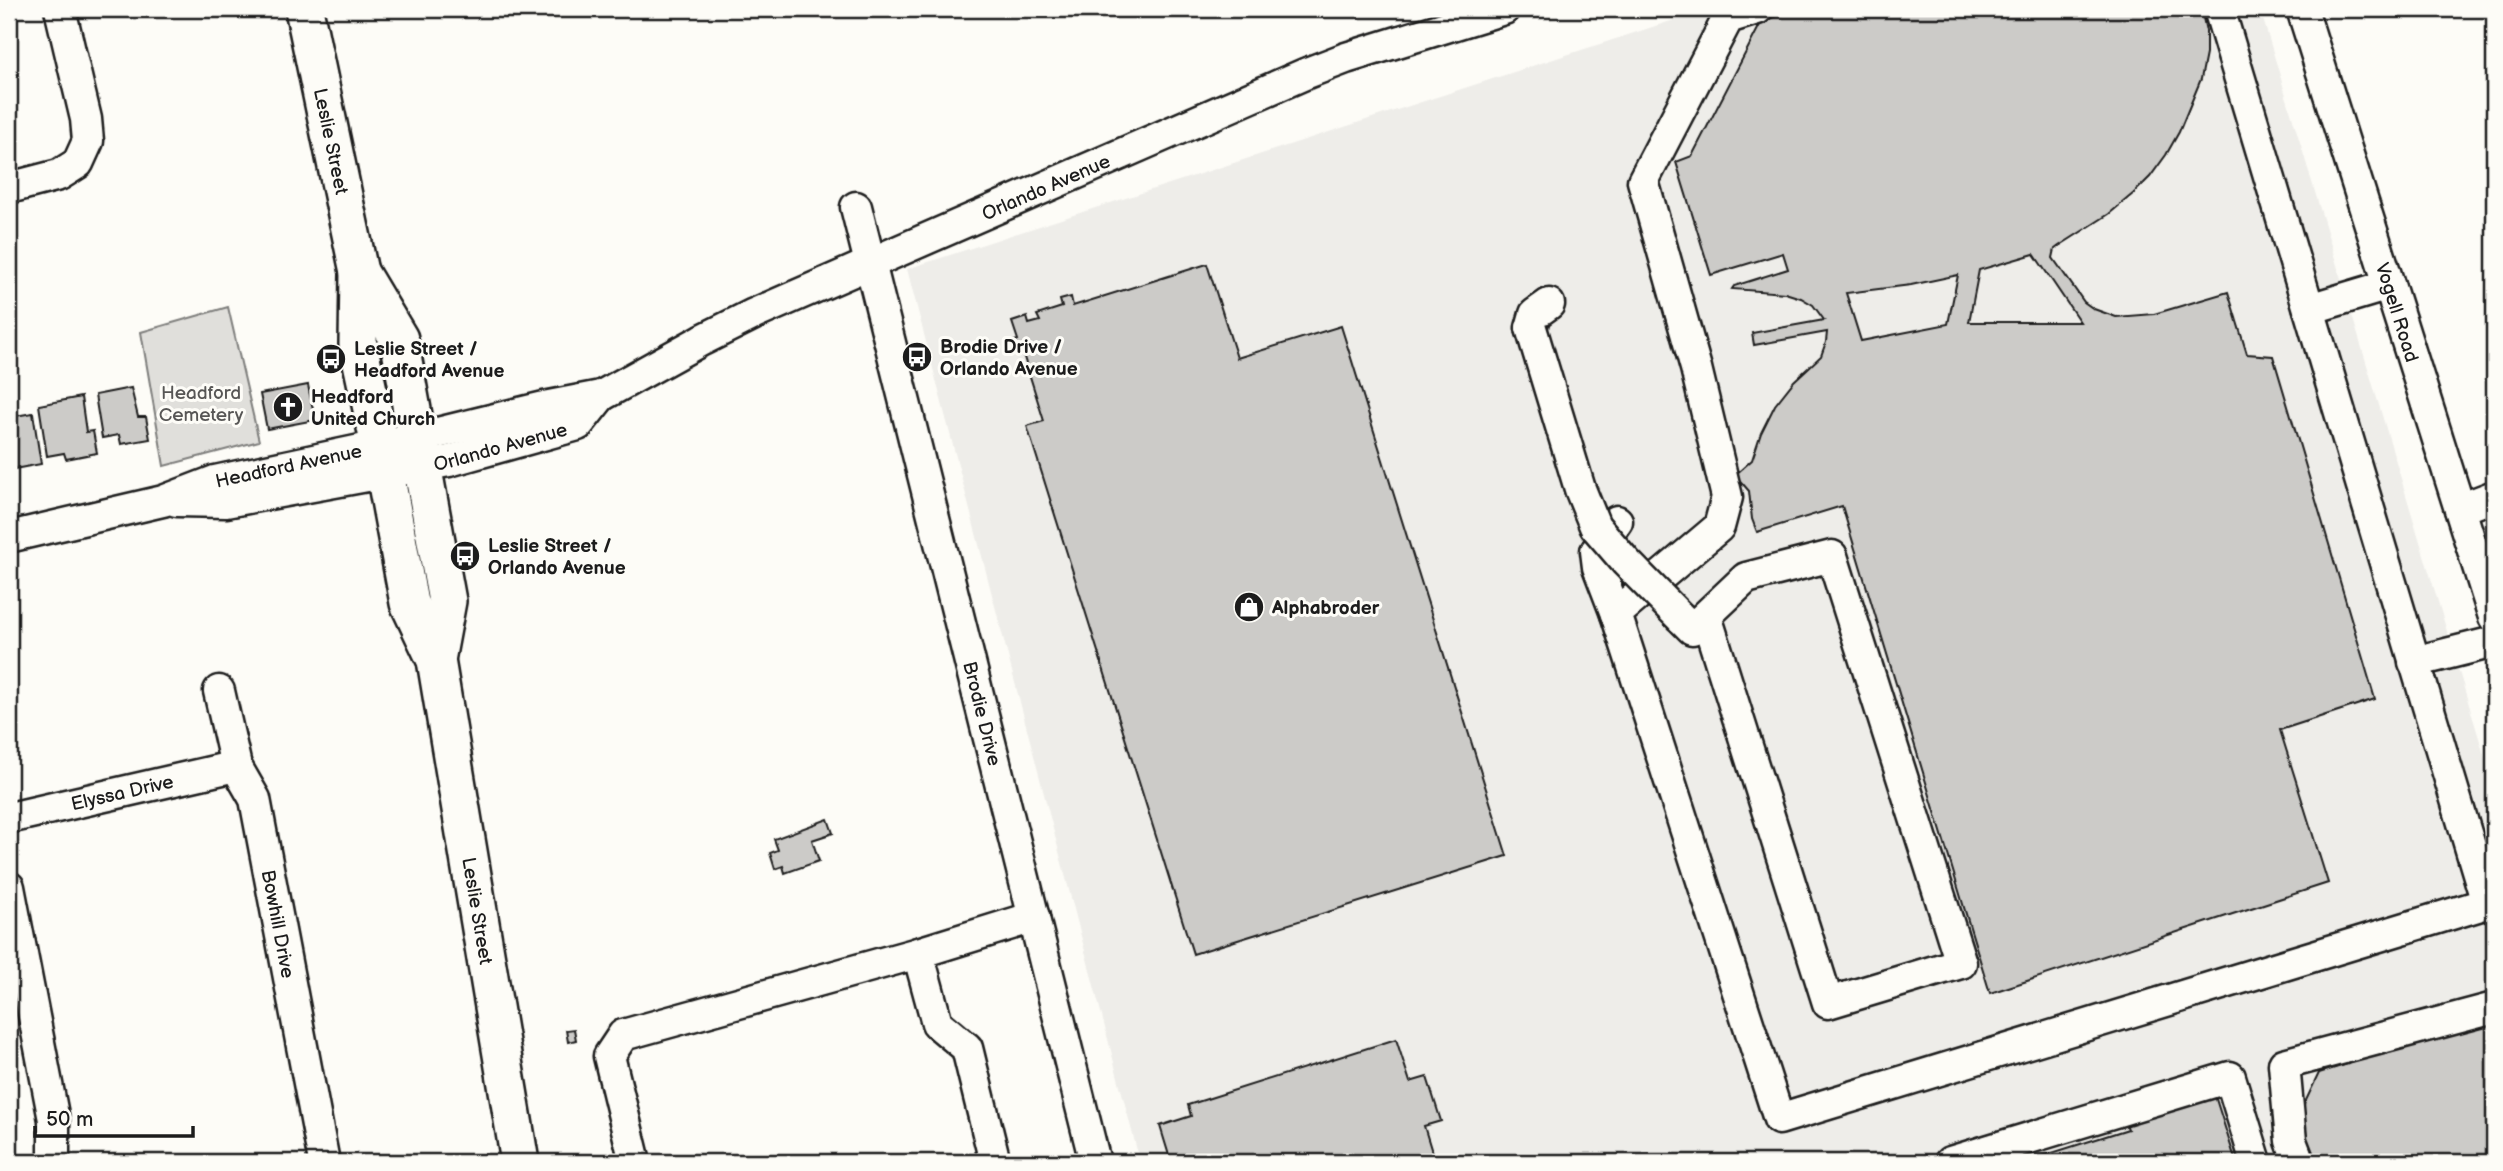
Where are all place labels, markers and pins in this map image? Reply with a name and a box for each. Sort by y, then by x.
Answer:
place label: Brodie Drive / Orlando Avenue [940,336,1078,381]
place label: Leslie Street / Headford Avenue [354,338,505,383]
bus stop icon: Brodie Drive / Orlando Avenue [900,340,934,374]
bus stop icon: Leslie Street / Headford Avenue [314,342,348,376]
place label: Headford United Church [311,386,435,431]
church icon: Headford United Church [271,390,305,424]
place label: Leslie Street / Orlando Avenue [488,535,626,580]
bus stop icon: Leslie Street / Orlando Avenue [448,539,482,573]
shop icon: Alphabroder [1232,590,1266,624]
place label: Alphabroder [1271,597,1380,620]

